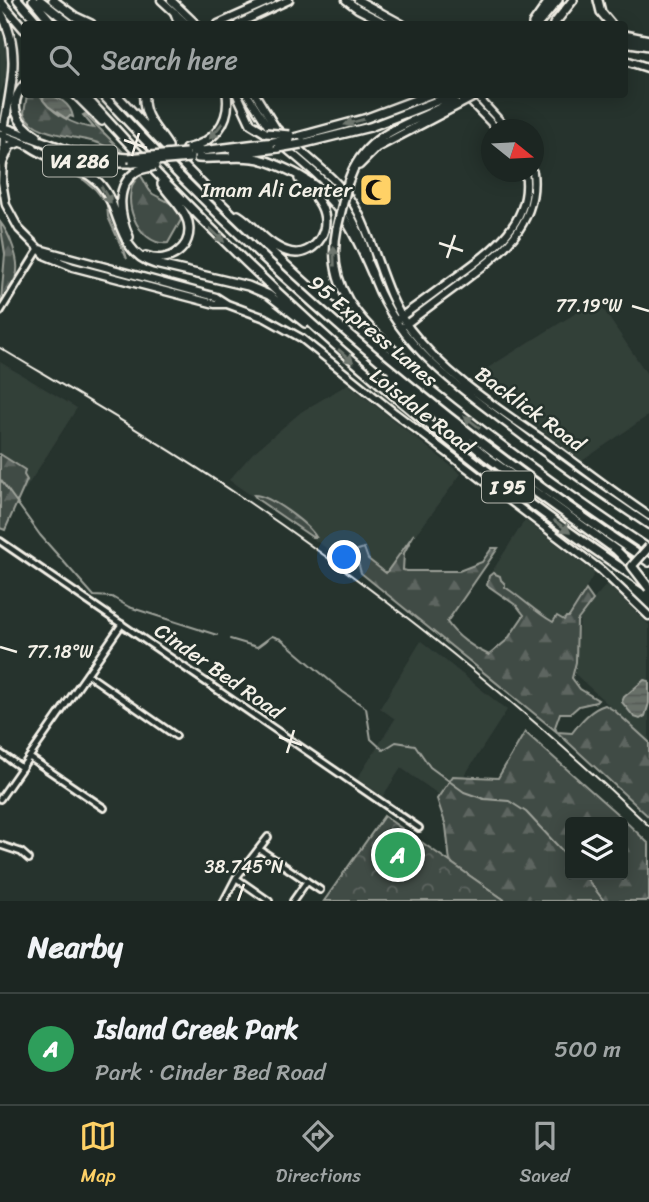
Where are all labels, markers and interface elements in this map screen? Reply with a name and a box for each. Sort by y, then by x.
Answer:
search box [21,21,628,98]
text: Search here [101,37,238,83]
icon: search [45,41,83,79]
one-way arrow [344,117,365,127]
north arrow [481,119,544,182]
one-way arrow [209,122,224,139]
road number: VA 286 [43,146,117,176]
place label: Imam Ali Center [200,171,353,209]
mosque icon: Imam Ali Center [357,171,395,209]
one-way arrow [100,185,112,204]
one-way arrow [208,227,225,243]
one-way arrow [329,244,340,266]
street label: 95 Express Lanes [299,265,447,397]
text: 77.19°W [556,290,623,322]
one-way arrow [337,348,355,364]
street label: Backlick Road [467,356,595,463]
street label: Loisdale Road [361,358,484,466]
one-way arrow [464,415,482,430]
road number: I 95 [482,472,534,502]
one-way arrow [553,519,571,533]
your location [327,540,361,574]
street label: Cinder Bed Road [146,612,293,731]
text: 77.18°W [27,636,94,668]
map controls [565,817,628,880]
button: layers [565,817,628,880]
pin: A [375,829,421,881]
text: 38.745°N [205,851,284,883]
text: Nearby [28,920,123,974]
text: Island Creek Park [95,1006,298,1052]
text: A [43,1029,59,1070]
text: 500 m [554,1029,621,1070]
text: Park · Cinder Bed Road [95,1052,326,1093]
tab: Map [79,1117,117,1192]
tab: Directions [276,1117,361,1192]
tab: Saved [520,1117,570,1192]

